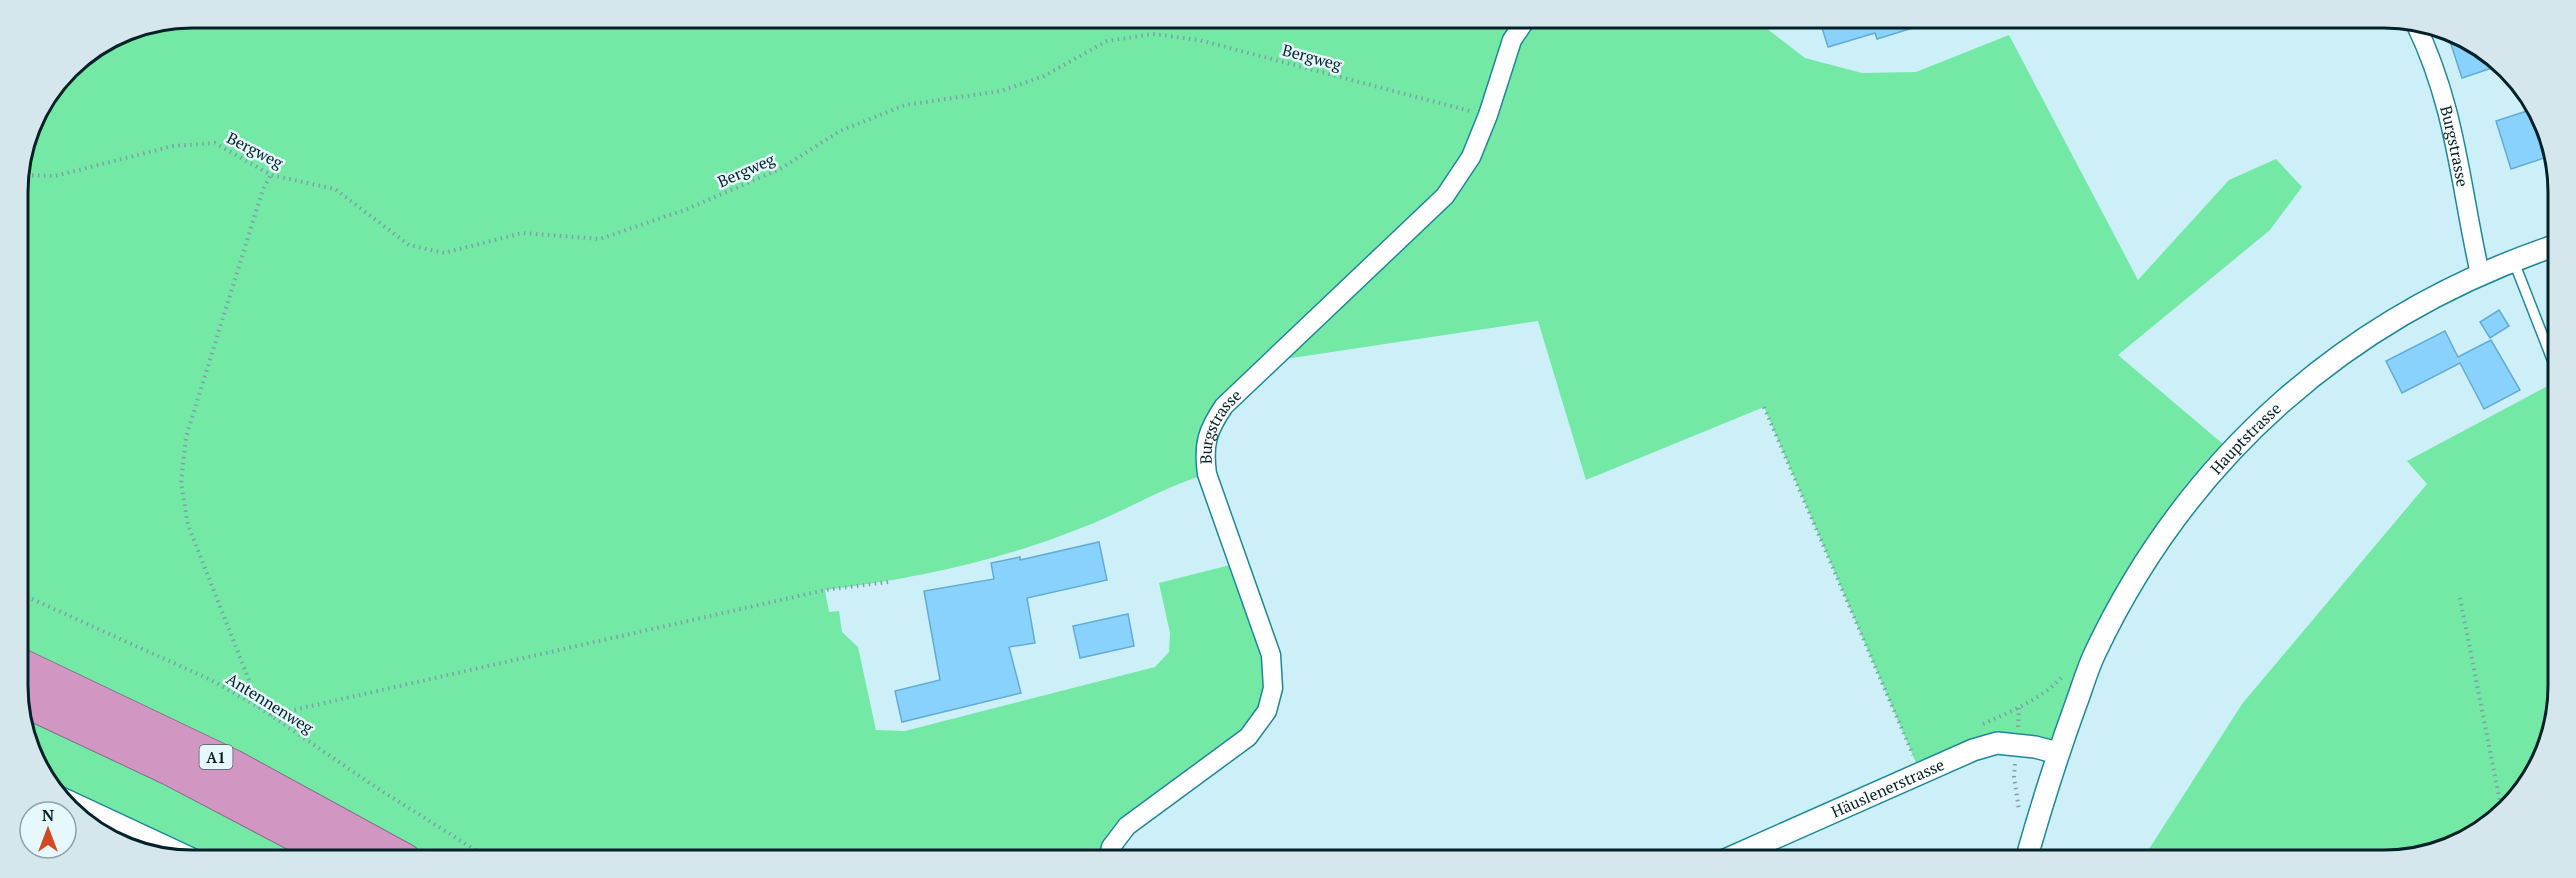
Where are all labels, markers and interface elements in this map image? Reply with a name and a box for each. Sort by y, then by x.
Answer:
street label: Bergweg [1280,39,1345,76]
street label: Burgstrasse [2435,103,2474,189]
street label: Bergweg [223,126,287,174]
street label: Bergweg [714,147,779,192]
street label: Burgstrasse [1194,384,1246,465]
street label: Hauptstrasse [2205,397,2286,479]
street label: Antennenweg [222,667,318,739]
road number: A1 [200,745,232,769]
street label: Häuslenerstrasse [1828,753,1948,823]
north arrow [18,800,78,860]
text: N [42,804,54,826]

